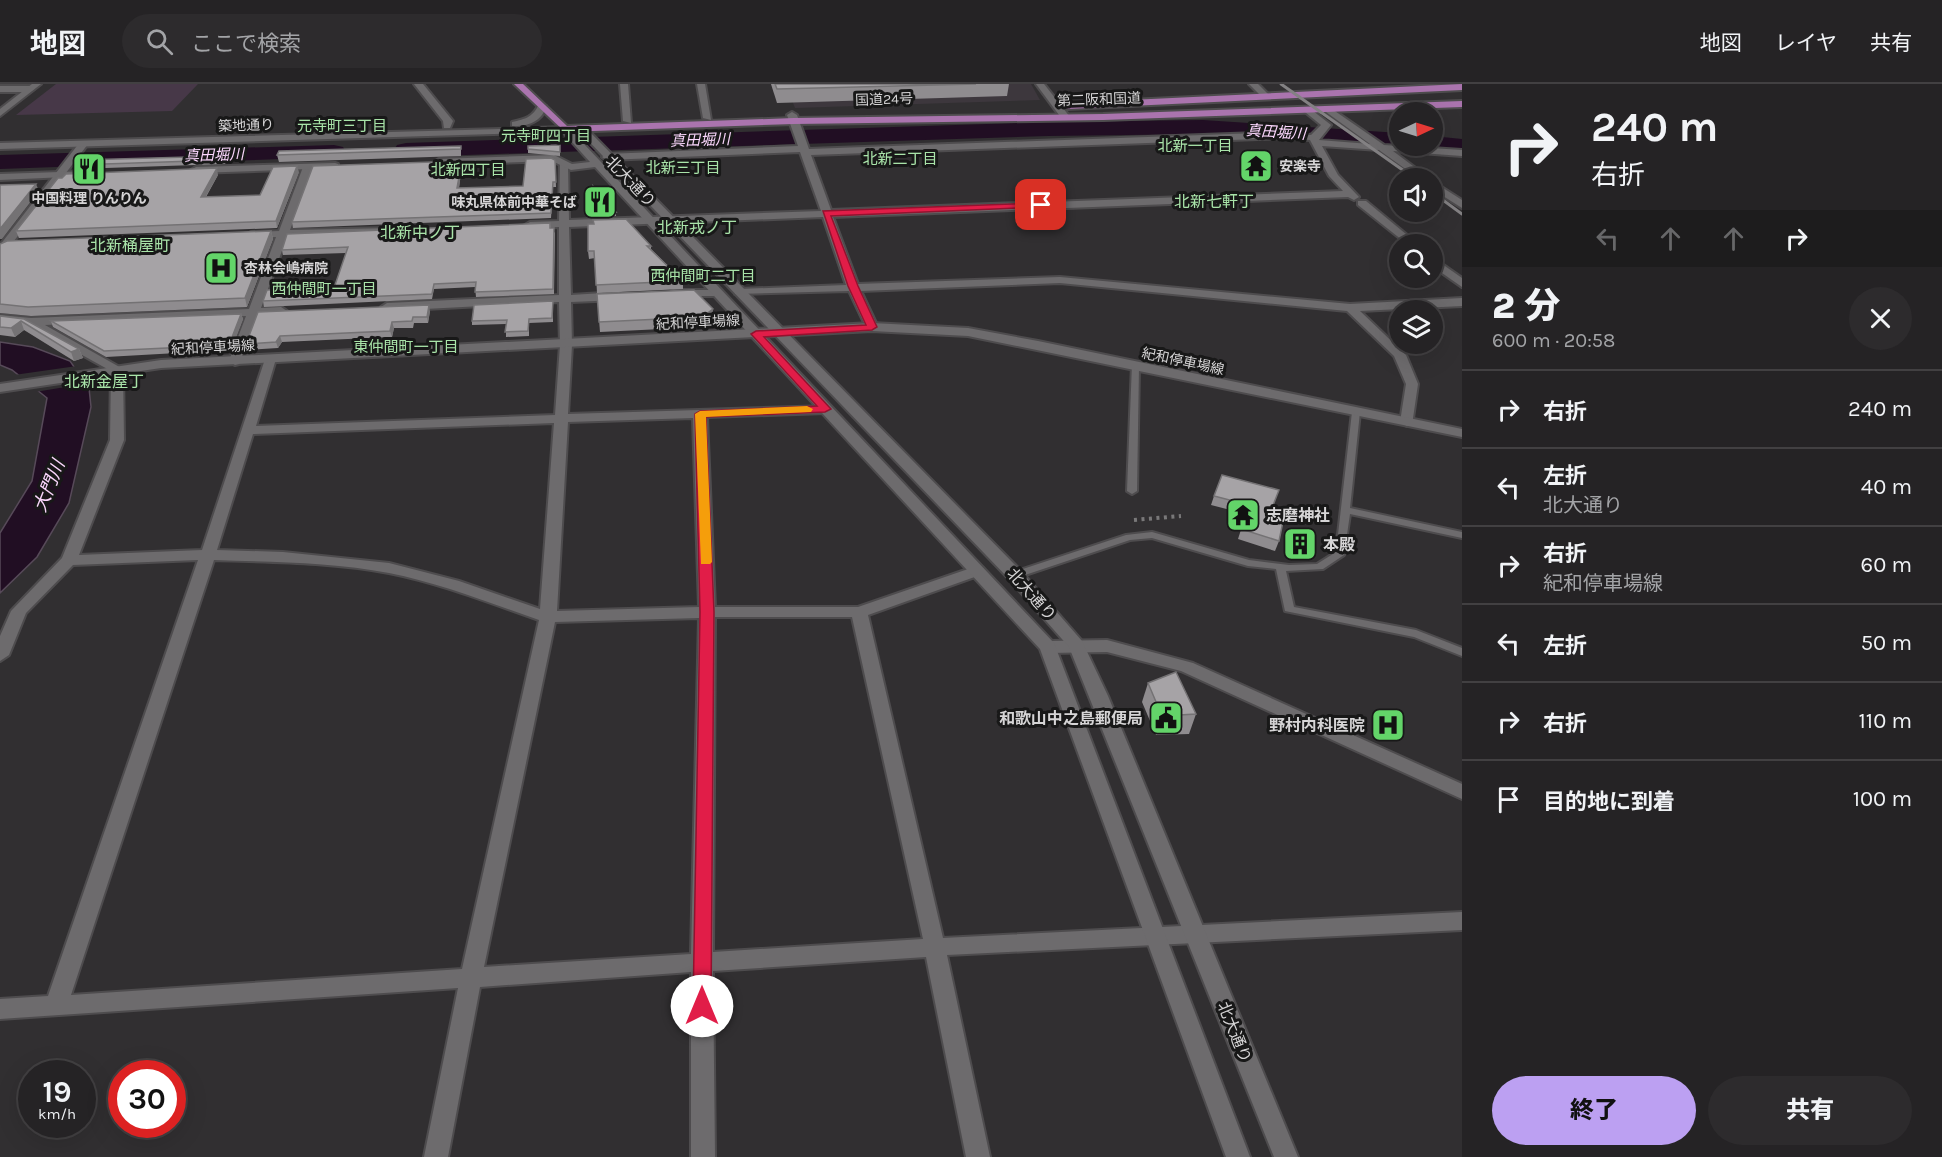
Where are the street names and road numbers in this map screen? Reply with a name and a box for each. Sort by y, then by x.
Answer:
street label: 国道24号 [855,90,913,109]
street label: 第二阪和国道 [1057,90,1141,109]
street label: 築地通り [218,116,274,135]
street label: 北大通り [602,152,660,211]
street label: 紀和停車場線 [656,312,740,333]
street label: 紀和停車場線 [171,337,255,358]
street label: 紀和停車場線 [1140,344,1226,379]
street label: 北大通り [1003,564,1060,624]
street label: 北大通り [1214,999,1255,1065]

